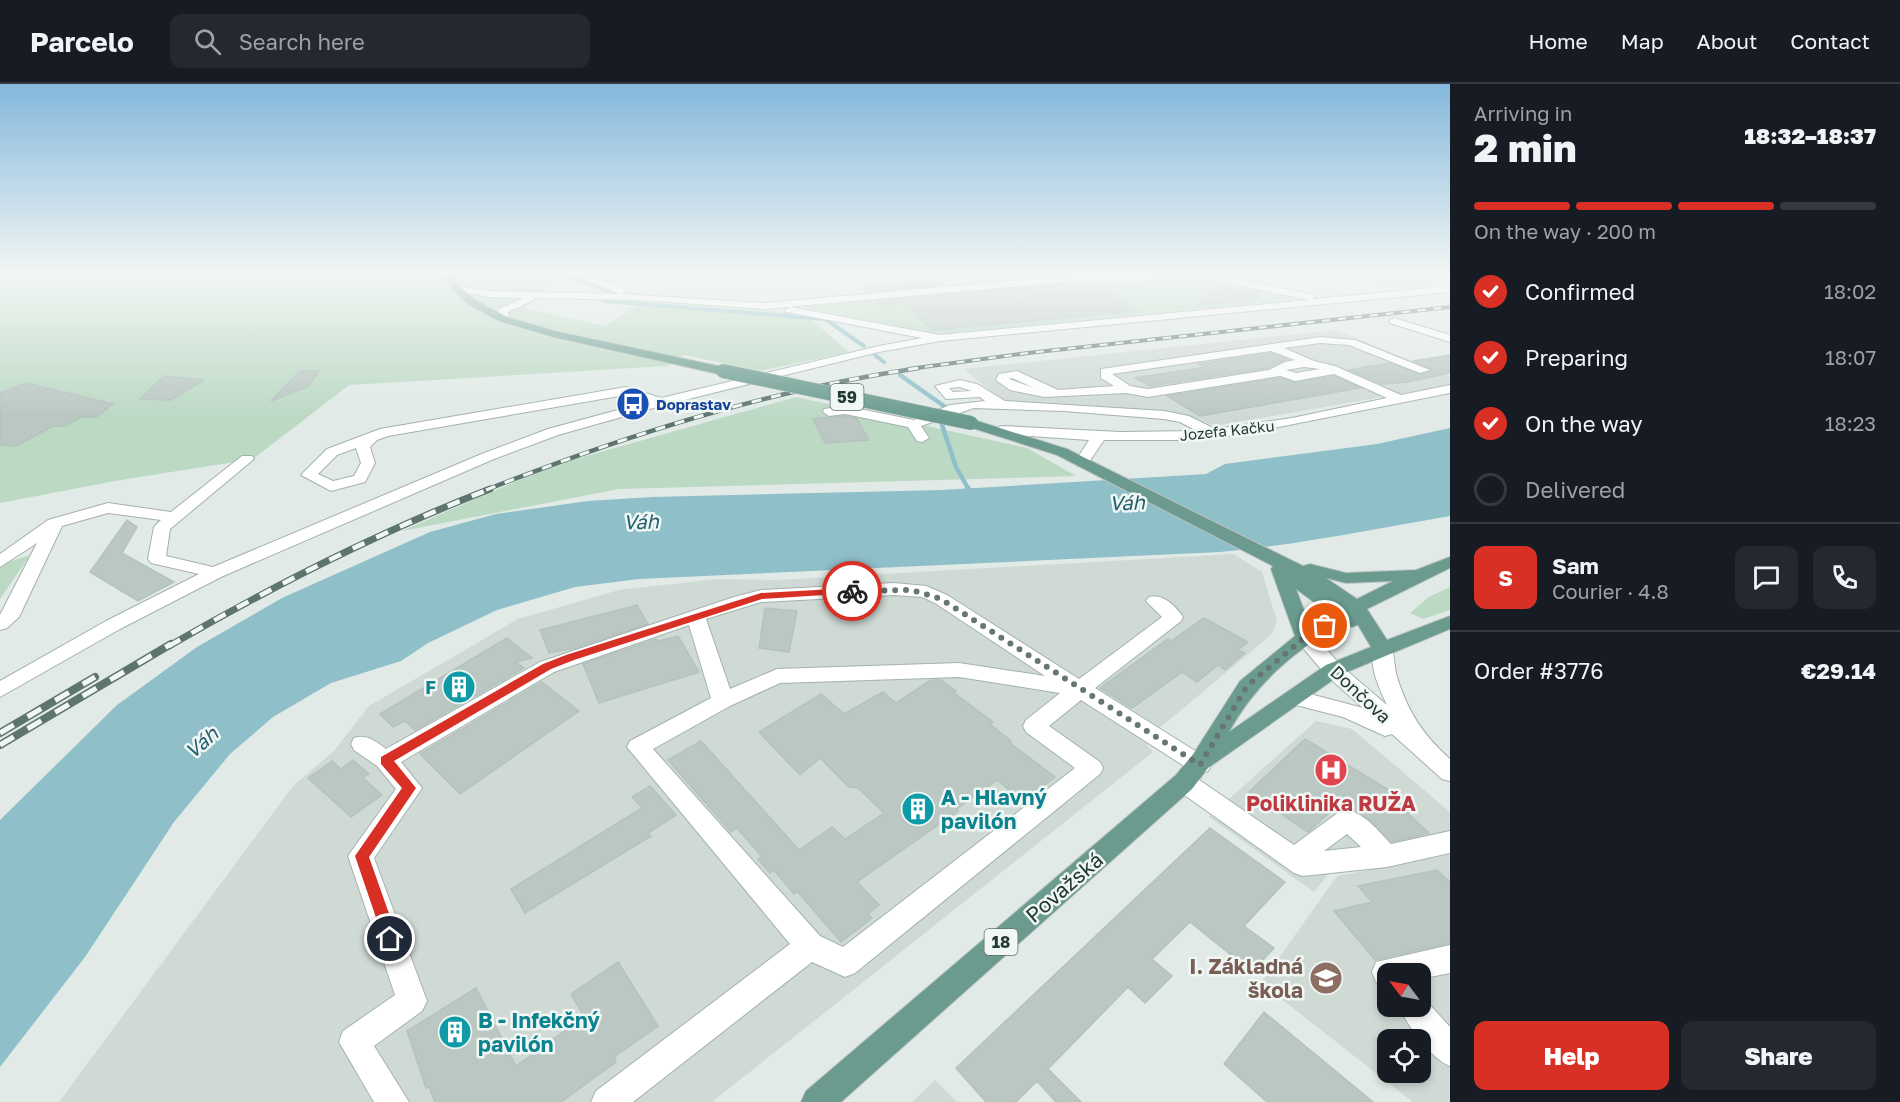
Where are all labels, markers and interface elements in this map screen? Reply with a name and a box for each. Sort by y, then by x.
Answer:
search box [170,14,590,68]
text: Parcelo [30,25,134,58]
icon: search [191,25,224,58]
text: Search here [239,28,365,55]
text: Home [1528,28,1588,54]
text: Map [1621,28,1664,54]
text: About [1697,28,1757,54]
text: Contact [1790,28,1870,54]
text: Arriving in [1474,101,1572,125]
text: 18:32–18:37 [1744,122,1876,149]
text: 2 min [1474,124,1577,171]
text: On the way · 200 m [1474,219,1656,243]
icon: check [1474,275,1507,308]
text: Confirmed [1525,278,1635,305]
text: 18:02 [1824,279,1876,303]
icon: check [1474,341,1507,374]
text: Preparing [1525,344,1628,371]
text: 18:07 [1825,345,1876,369]
road number: 59 [830,384,864,410]
bus stop icon: Doprastav [615,386,651,422]
place label: Doprastav [656,395,731,413]
icon: check [1474,407,1507,440]
text: On the way [1525,410,1643,437]
text: 18:23 [1825,411,1876,435]
street label: Jozefa Kačku [1179,416,1275,444]
text: Delivered [1525,476,1625,503]
water label: Váh [1109,489,1146,515]
water label: Váh [623,508,660,534]
button: chat [1735,546,1798,609]
button: phone [1813,546,1876,609]
text: Sam [1552,552,1599,579]
courier [822,561,882,621]
text: S [1498,564,1513,591]
icon: bike [836,575,869,608]
text: Courier · 4.8 [1552,579,1669,603]
pin [1299,600,1350,651]
icon: bag [1308,609,1341,642]
text: Order #3776 [1474,657,1603,684]
text: €29.14 [1801,657,1876,684]
street label: Dončova [1326,661,1396,727]
building icon: F [441,669,477,705]
place label: F [425,676,436,698]
water label: Váh [180,721,223,763]
hospital icon: Poliklinika RUŽA [1313,752,1349,788]
place label: A - Hlavný pavilón [941,784,1047,834]
place label: Poliklinika RUŽA [1246,790,1416,816]
building icon: A - Hlavný pavilón [900,791,936,827]
street label: Považská [1020,846,1108,928]
pin [364,913,415,964]
icon: home [373,922,406,955]
road number: 18 [984,929,1018,955]
place label: I. Základná škola [1189,953,1303,1003]
school or university icon: I. Základná škola [1308,960,1344,996]
north arrow [1377,963,1431,1017]
map controls [1377,963,1431,1083]
place label: B - Infekčný pavilón [478,1007,600,1057]
building icon: B - Infekčný pavilón [437,1014,473,1050]
button: Help [1474,1021,1669,1090]
button: Share [1681,1021,1876,1090]
button: locate [1377,1029,1431,1083]

